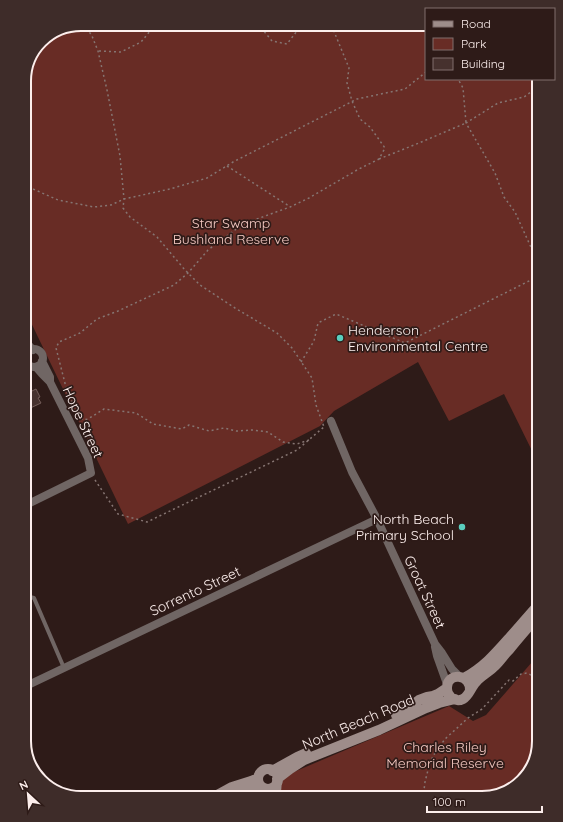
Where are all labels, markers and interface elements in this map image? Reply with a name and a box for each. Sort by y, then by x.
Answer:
legend [425,8,555,80]
text: Road [461,16,491,31]
text: Park [461,36,486,51]
text: Building [461,56,505,71]
park label: Star Swamp Bushland Reserve [173,214,289,248]
place label: Henderson Environmental Centre [348,321,488,355]
marker: Henderson Environmental Centre [335,333,345,343]
street label: Hope Street [59,383,108,461]
place label: North Beach Primary School [356,510,454,544]
marker: North Beach Primary School [457,522,467,532]
street label: Groat Street [400,553,450,632]
street label: Sorrento Street [147,562,243,620]
street label: North Beach Road [299,690,417,754]
park label: Charles Riley Memorial Reserve [386,738,504,772]
north arrow [8,774,48,814]
text: N [17,777,30,793]
scale bar [427,788,542,814]
text: 100 m [433,794,466,809]

